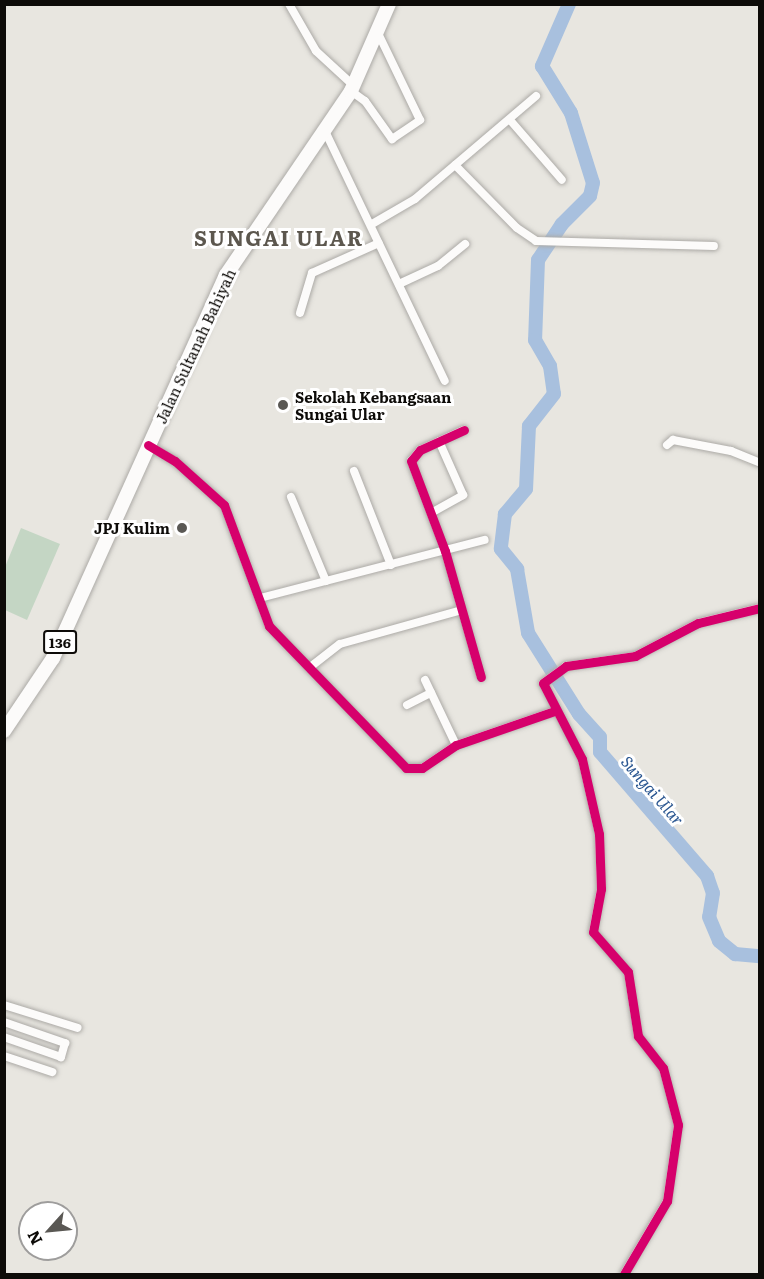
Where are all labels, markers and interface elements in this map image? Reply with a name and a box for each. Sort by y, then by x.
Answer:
district label: SUNGAI ULAR [194,224,364,250]
street label: Jalan Sultanah Bahiyah [151,266,239,426]
place label: Sekolah Kebangsaan Sungai Ular [295,387,451,422]
marker: Sekolah Kebangsaan Sungai Ular [276,398,290,412]
place label: JPJ Kulim [94,519,170,537]
marker: JPJ Kulim [175,521,189,535]
road number: 136 [42,631,78,653]
water label: Sungai Ular [618,752,688,828]
north arrow [18,1201,78,1261]
text: N [20,1227,47,1250]

